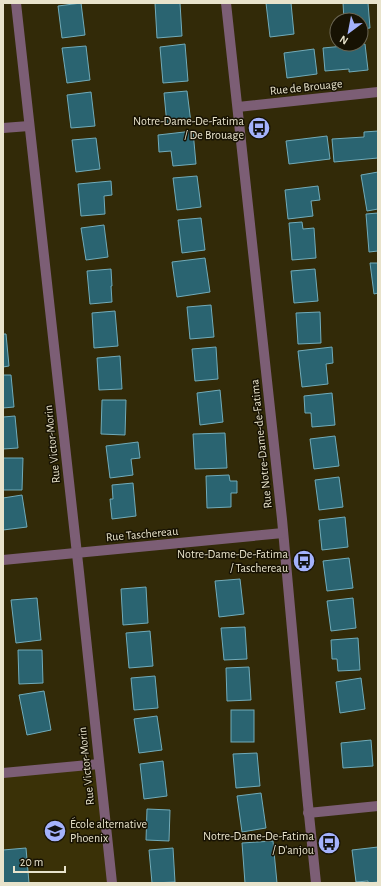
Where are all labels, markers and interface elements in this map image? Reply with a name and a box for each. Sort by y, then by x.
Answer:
north arrow [329,12,369,52]
text: N [338,33,350,47]
street label: Rue de Brouage [269,77,343,97]
place label: Notre-Dame-De-Fatima / De Brouage [133,115,244,141]
bus stop icon: Notre-Dame-De-Fatima / De Brouage [246,115,272,141]
street label: Rue Notre-Dame-de-Fatima [248,378,274,509]
street label: Rue Victor-Morin [42,404,62,484]
street label: Rue Taschereau [105,525,179,543]
place label: Notre-Dame-De-Fatima / Taschereau [177,548,288,574]
bus stop icon: Notre-Dame-De-Fatima / Taschereau [291,548,317,574]
street label: Rue Victor-Morin [76,726,96,806]
place label: École alternative Phoenix [70,817,147,844]
school or university icon: École alternative Phoenix [42,818,68,844]
place label: Notre-Dame-De-Fatima / D'anjou [203,830,314,857]
bus stop icon: Notre-Dame-De-Fatima / D'anjou [316,830,342,856]
scale bar [14,848,65,874]
text: 20 m [20,856,43,868]

